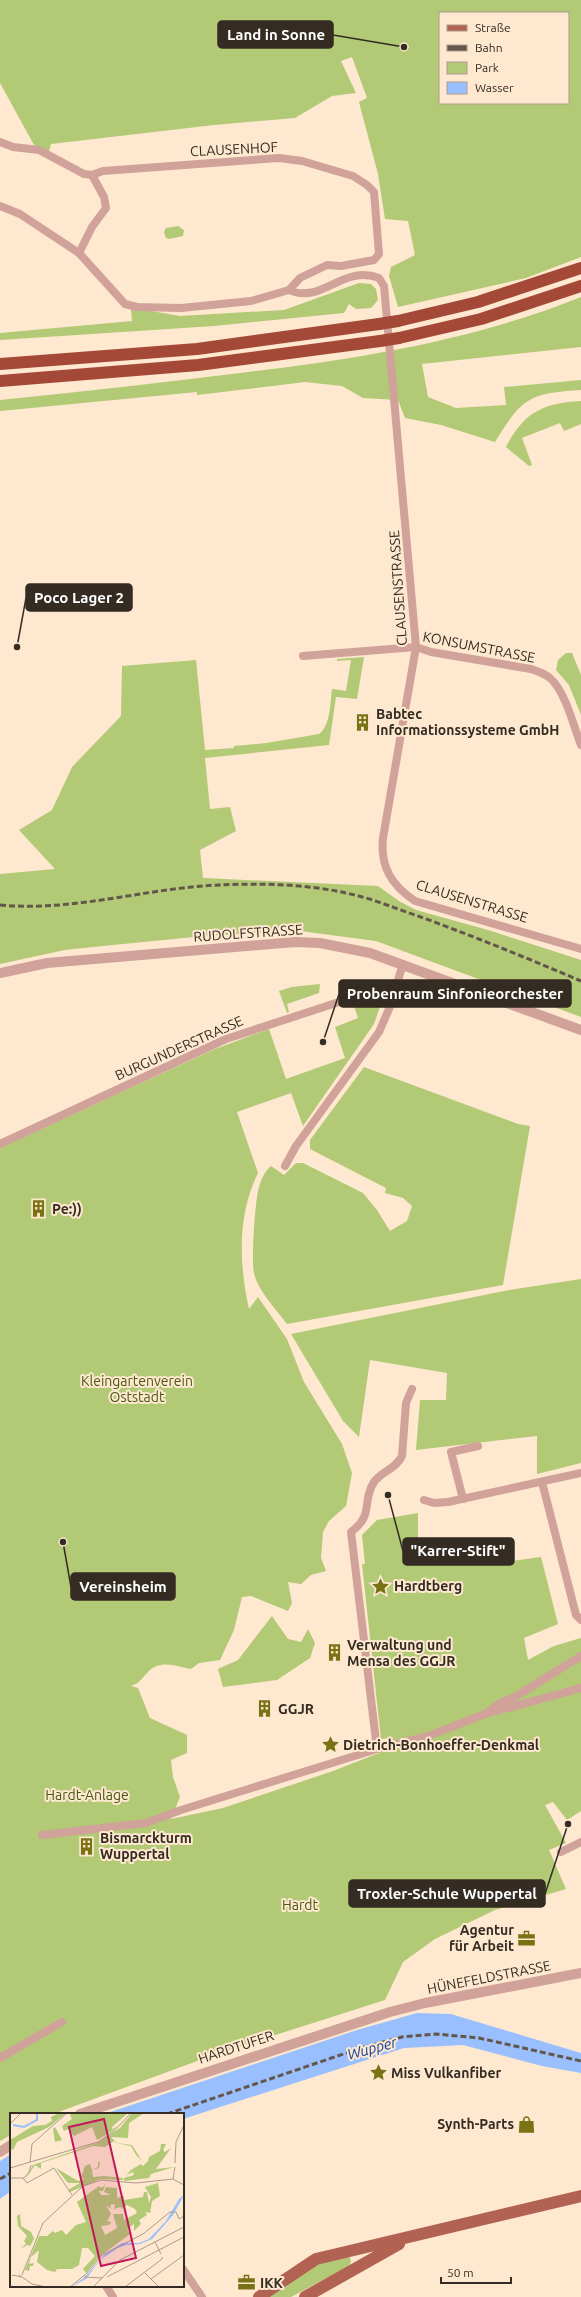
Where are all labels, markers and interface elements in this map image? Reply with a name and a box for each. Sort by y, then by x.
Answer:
legend [439,12,569,104]
callout: Land in Sonne [218,21,333,48]
text: Straße [475,21,511,34]
text: Land in Sonne [227,26,325,43]
text: Bahn [475,41,503,54]
text: Park [475,61,499,74]
text: Wasser [475,81,514,94]
street label: CLAUSENHOF [190,139,278,159]
street label: CLAUSENSTRASSE [386,529,410,646]
callout: Poco Lager 2 [26,584,132,611]
text: Poco Lager 2 [34,589,124,606]
street label: KONSUMSTRASSE [421,628,537,666]
place label: Babtec Informationssysteme GmbH [376,706,559,738]
building icon: Babtec Informationssysteme GmbH [353,712,373,732]
street label: CLAUSENSTRASSE [414,876,530,926]
street label: RUDOLFSTRASSE [193,921,303,945]
callout: Probenraum Sinfonieorchester [339,980,571,1007]
text: Probenraum Sinfonieorchester [347,985,564,1002]
street label: BURGUNDERSTRASSE [112,1012,246,1083]
building icon: Pe:)) [29,1199,49,1219]
place label: Pe:)) [52,1201,82,1217]
park label: Kleingartenverein Oststadt [81,1373,193,1405]
callout: "Karrer-Stift" [403,1538,514,1565]
text: "Karrer-Stift" [410,1542,506,1559]
callout: Vereinsheim [71,1573,175,1600]
place icon: Hardtberg [371,1576,391,1596]
text: Vereinsheim [79,1578,167,1595]
place label: Hardtberg [394,1578,462,1594]
place label: Verwaltung und Mensa des GGJR [347,1637,455,1669]
building icon: Verwaltung und Mensa des GGJR [324,1643,344,1663]
building icon: GGJR [255,1699,275,1719]
place label: GGJR [278,1701,314,1717]
place icon: Dietrich-Bonhoeffer-Denkmal [320,1735,340,1755]
place label: Dietrich-Bonhoeffer-Denkmal [343,1737,539,1753]
park label: Hardt-Anlage [45,1787,129,1803]
place label: Bismarckturm Wuppertal [100,1830,192,1862]
building icon: Bismarckturm Wuppertal [77,1836,97,1856]
callout: Troxler-Schule Wuppertal [349,1880,545,1907]
text: Troxler-Schule Wuppertal [357,1885,537,1902]
park label: Hardt [282,1897,318,1913]
place label: Agentur für Arbeit [449,1922,514,1954]
office icon: Agentur für Arbeit [517,1928,537,1948]
street label: HÜNEFELDSTRASSE [426,1956,552,1997]
street label: HARDTUFER [196,2027,276,2067]
water label: Wupper [345,2033,400,2063]
place icon: Miss Vulkanfiber [368,2063,388,2083]
place label: Miss Vulkanfiber [391,2065,501,2081]
inset map [10,2113,184,2287]
shop icon: Synth-Parts [517,2114,537,2134]
place label: Synth-Parts [437,2116,514,2132]
scale bar [441,2259,511,2285]
text: 50 m [447,2266,474,2279]
office icon: IKK [237,2273,257,2293]
place label: IKK [260,2275,284,2291]

